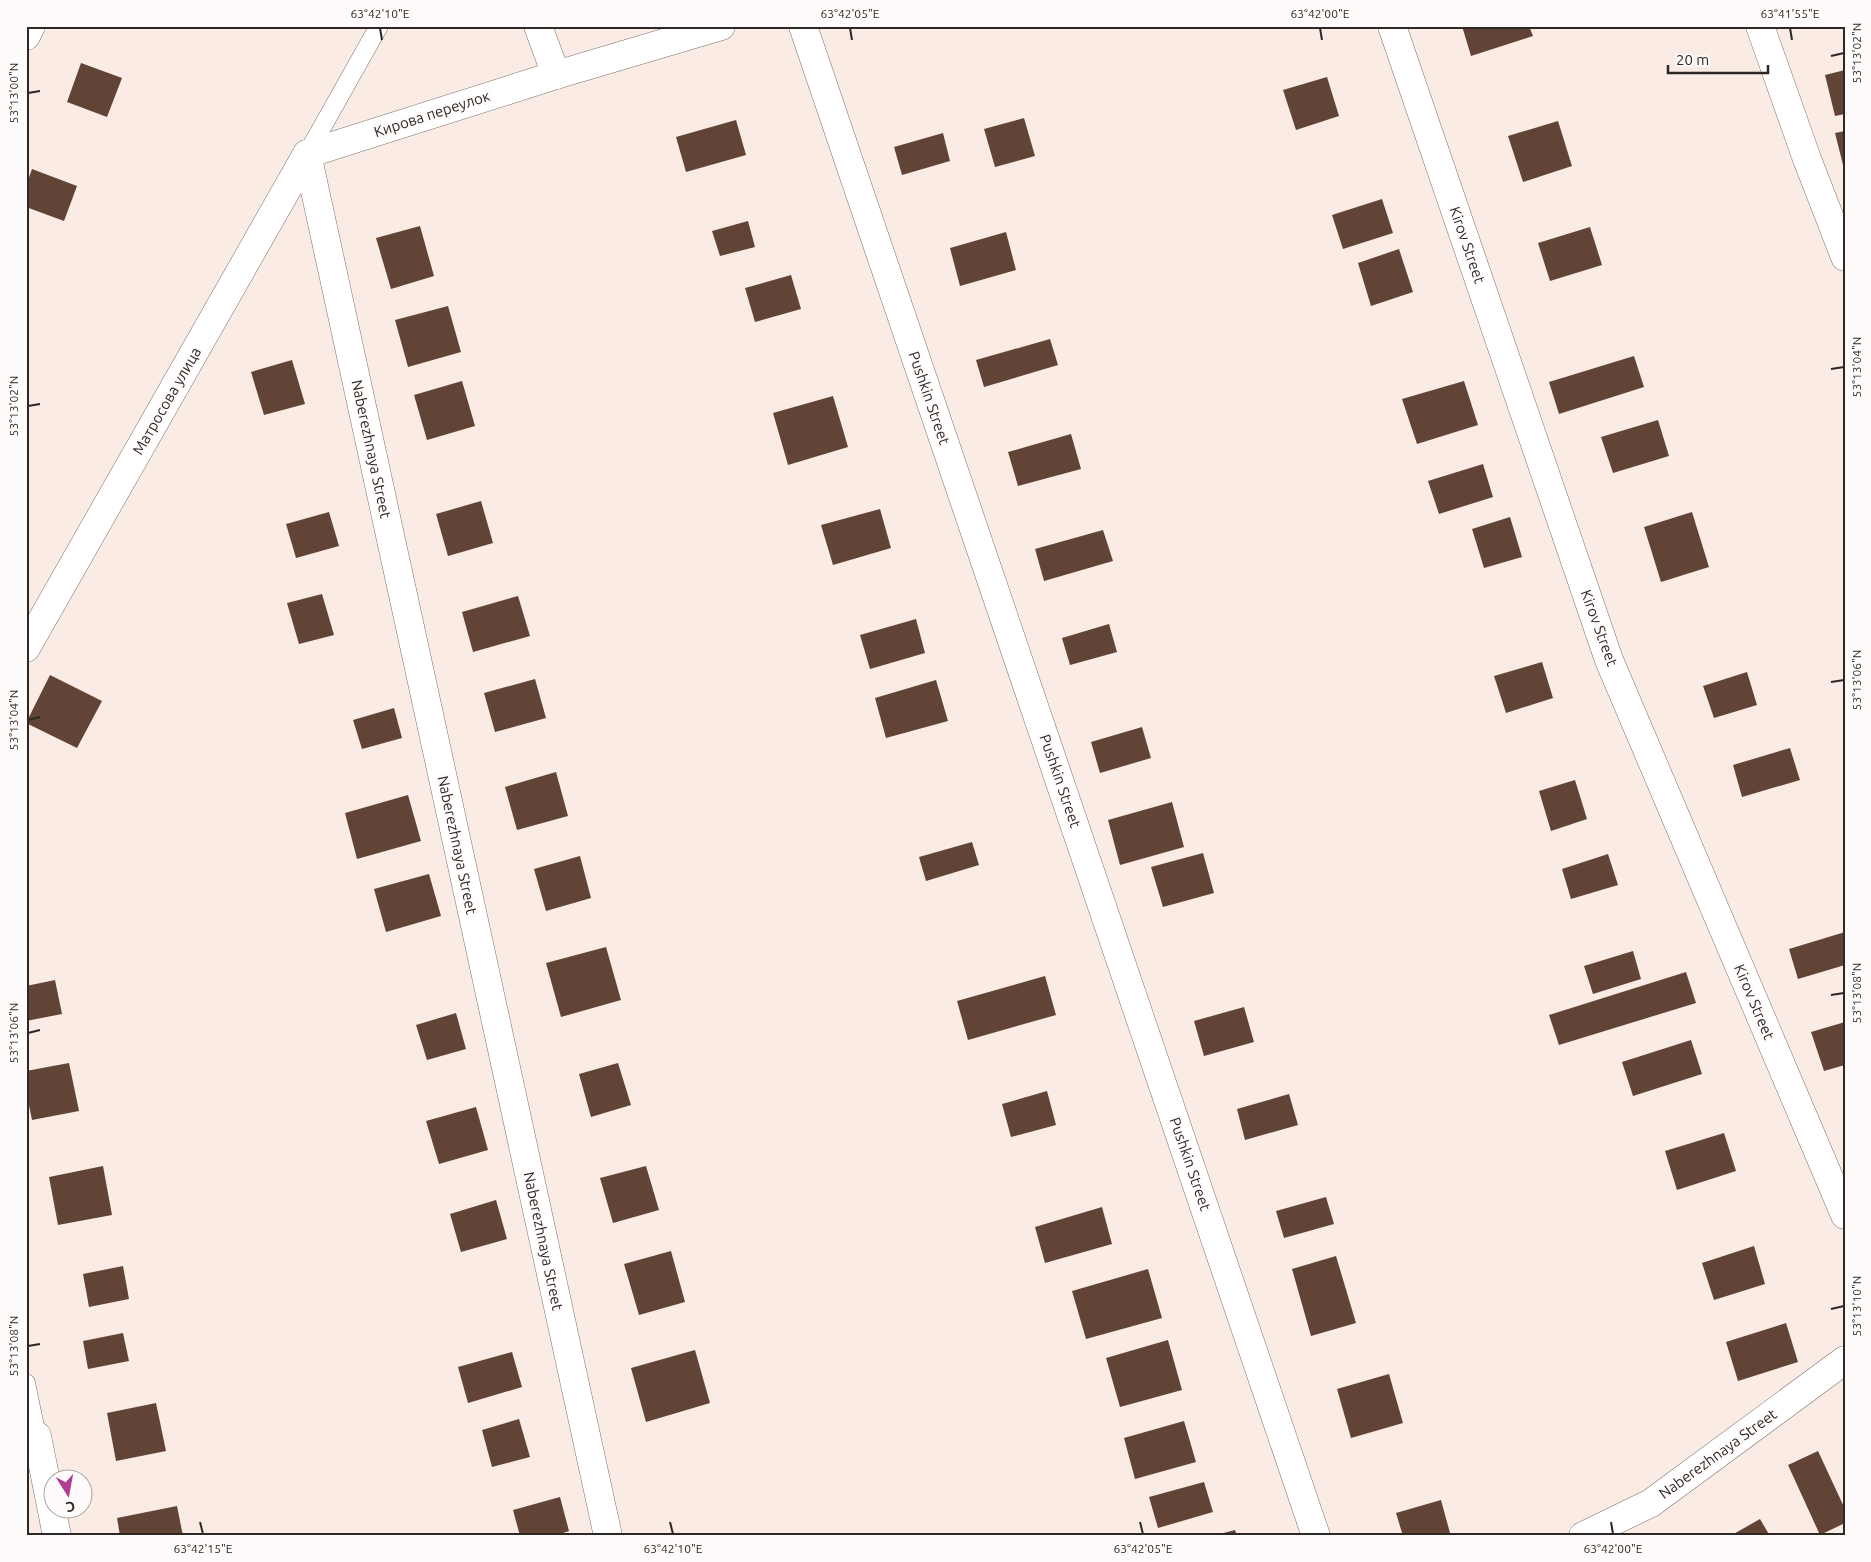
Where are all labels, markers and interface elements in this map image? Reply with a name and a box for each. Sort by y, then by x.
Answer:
text: 63°42'10"E [351,7,410,20]
text: 63°42'05"E [821,7,880,20]
text: 63°42'00"E [1291,7,1350,20]
text: 63°41'55"E [1761,7,1820,20]
text: 53°13'02"N [1850,23,1863,83]
scale bar [1668,42,1768,74]
text: 20 m [1676,51,1709,68]
text: 53°13'00"N [7,63,20,123]
street label: Кирова переулок [372,87,492,140]
street label: Kirov Street [1446,204,1489,286]
text: 53°13'04"N [1850,337,1863,397]
street label: Матросова улица [129,344,204,457]
street label: Pushkin Street [906,349,953,447]
text: 53°13'02"N [7,376,20,436]
street label: Naberezhnaya Street [348,378,395,520]
street label: Kirov Street [1578,587,1621,668]
text: 53°13'06"N [1850,650,1863,710]
text: 53°13'04"N [7,690,20,750]
street label: Pushkin Street [1037,732,1084,830]
street label: Naberezhnaya Street [434,774,481,916]
street label: Kirov Street [1731,962,1778,1042]
text: 53°13'08"N [1850,963,1863,1023]
text: 53°13'06"N [7,1003,20,1063]
street label: Pushkin Street [1167,1115,1214,1213]
street label: Naberezhnaya Street [520,1170,567,1312]
text: 53°13'10"N [1850,1276,1863,1336]
text: 53°13'08"N [7,1316,20,1376]
street label: Naberezhnaya Street [1656,1405,1780,1502]
north arrow [42,1470,92,1520]
text: С [65,1498,76,1515]
text: 63°42'15"E [174,1542,233,1555]
text: 63°42'10"E [644,1542,703,1555]
text: 63°42'05"E [1114,1542,1173,1555]
text: 63°42'00"E [1584,1542,1643,1555]

